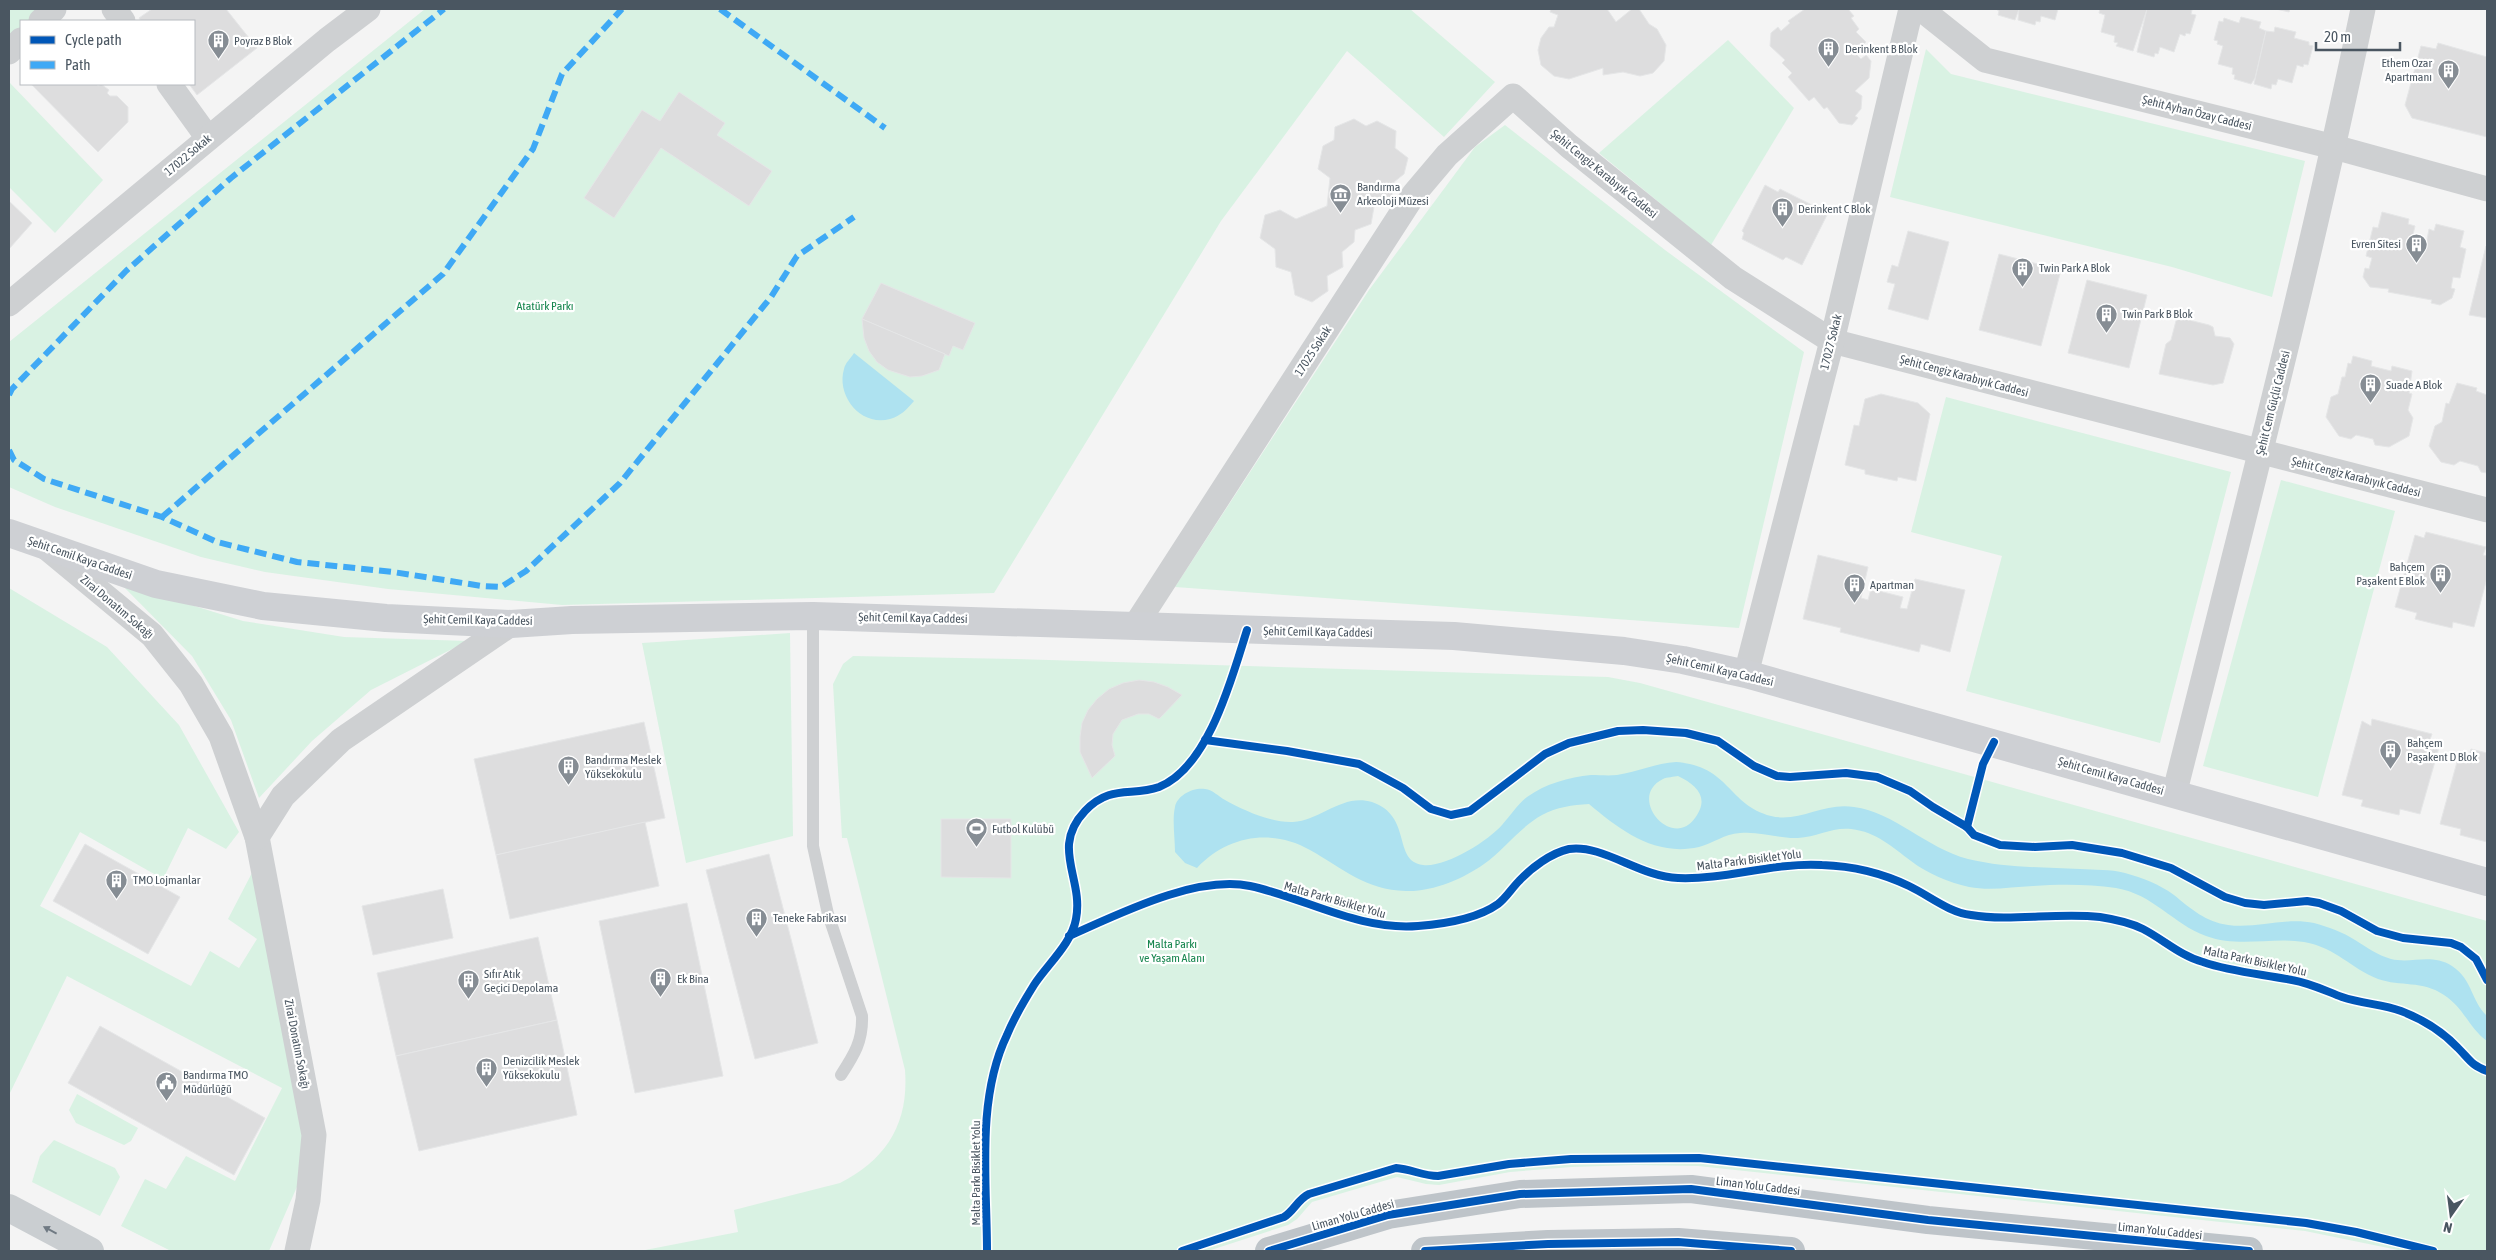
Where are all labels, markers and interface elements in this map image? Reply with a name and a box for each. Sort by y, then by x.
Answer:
legend [20,20,195,85]
scale bar [2316,20,2400,52]
text: 20 m [2324,28,2351,45]
building icon: Poyraz B Blok [206,29,230,60]
text: Cycle path [65,31,122,48]
place label: Poyraz B Blok [234,34,293,48]
building icon: Derinkent B Blok [1817,37,1841,68]
place label: Derinkent B Blok [1845,42,1918,56]
text: Path [65,56,91,73]
place label: Ethem Ozar Apartmanı [2381,56,2432,84]
building icon: Ethem Ozar Apartmanı [2436,58,2460,89]
street label: Şehit Ayhan Özay Caddesi [2141,93,2253,133]
street label: Şehit Cengiz Karabıyık Caddesi [1548,127,1660,221]
street label: 17022 Sokak [162,131,215,179]
place label: Bandırma Arkeoloji Müzesi [1357,180,1429,208]
museum icon: Bandırma Arkeoloji Müzesi [1329,182,1353,213]
building icon: Derinkent C Blok [1770,197,1794,228]
place label: Derinkent C Blok [1798,202,1871,216]
building icon: Evren Sitesi [2405,232,2429,263]
place label: Evren Sitesi [2351,237,2401,251]
building icon: Twin Park A Blok [2011,256,2035,287]
place label: Twin Park A Blok [2039,261,2111,275]
park label: Atatürk Parkı [516,299,574,313]
building icon: Twin Park B Blok [2094,302,2118,333]
place label: Twin Park B Blok [2122,307,2194,321]
street label: 17027 Sokak [1817,312,1845,371]
street label: 17025 Sokak [1292,323,1335,379]
street label: Şehit Cem Güçlü Caddesi [2253,349,2293,457]
street label: Şehit Cengiz Karabıyık Caddesi [1898,352,2030,400]
building icon: Suade A Blok [2358,373,2382,404]
place label: Suade A Blok [2386,378,2443,392]
street label: Şehit Cengiz Karabıyık Caddesi [2290,454,2422,500]
street label: Şehit Cemil Kaya Caddesi [26,534,134,582]
place label: Bahçem Paşakent E Blok [2356,560,2426,588]
building icon: Bahçem Paşakent E Blok [2429,562,2453,593]
street label: Zirai Donatım Sokağı [78,572,156,642]
building icon: Apartman [1842,573,1866,604]
place label: Apartman [1870,578,1914,592]
street label: Şehit Cemil Kaya Caddesi [858,610,968,626]
street label: Şehit Cemil Kaya Caddesi [423,612,533,628]
street label: Şehit Cemil Kaya Caddesi [1263,624,1373,640]
street label: Şehit Cemil Kaya Caddesi [1665,651,1775,689]
place label: Bahçem Paşakent D Blok [2407,736,2478,764]
building icon: Bahçem Paşakent D Blok [2379,738,2403,769]
place label: Bandırma Meslek Yüksekokulu [585,753,662,781]
street label: Şehit Cemil Kaya Caddesi [2057,754,2165,798]
building icon: Bandırma Meslek Yüksekokulu [557,755,581,786]
sports icon: Futbol Kulübü [964,817,988,848]
place label: Futbol Kulübü [992,822,1054,836]
street label: Malta Parkı Bisiklet Yolu [1696,847,1802,873]
building icon: TMO Lojmanlar [105,868,129,899]
place label: TMO Lojmanlar [133,873,201,887]
street label: Malta Parkı Bisiklet Yolu [1283,879,1388,921]
building icon: Teneke Fabrikası [745,906,769,937]
place label: Teneke Fabrikası [773,911,846,925]
park label: Malta Parkı ve Yaşam Alanı [1139,937,1205,965]
street label: Malta Parkı Bisiklet Yolu [2202,943,2308,979]
place label: Sıfır Atık Geçici Depolama [484,967,558,995]
building icon: Ek Bina [649,967,673,998]
building icon: Sıfır Atık Geçici Depolama [456,969,480,1000]
place label: Ek Bina [677,972,709,986]
street label: Zirai Donatım Sokağı [281,998,313,1090]
place label: Denizcilik Meslek Yüksekokulu [503,1054,580,1082]
building icon: Denizcilik Meslek Yüksekokulu [475,1056,499,1087]
place label: Bandırma TMO Müdürlüğü [183,1068,248,1096]
public building icon: Bandırma TMO Müdürlüğü [155,1070,179,1101]
street label: Malta Parkı Bisiklet Yolu [969,1120,983,1226]
street label: Liman Yolu Caddesi [1715,1174,1801,1198]
north arrow [2426,1190,2476,1240]
street label: Liman Yolu Caddesi [1310,1197,1396,1233]
text: N [2442,1219,2454,1236]
street label: Liman Yolu Caddesi [2117,1220,2203,1242]
one-way arrow [42,1226,57,1234]

